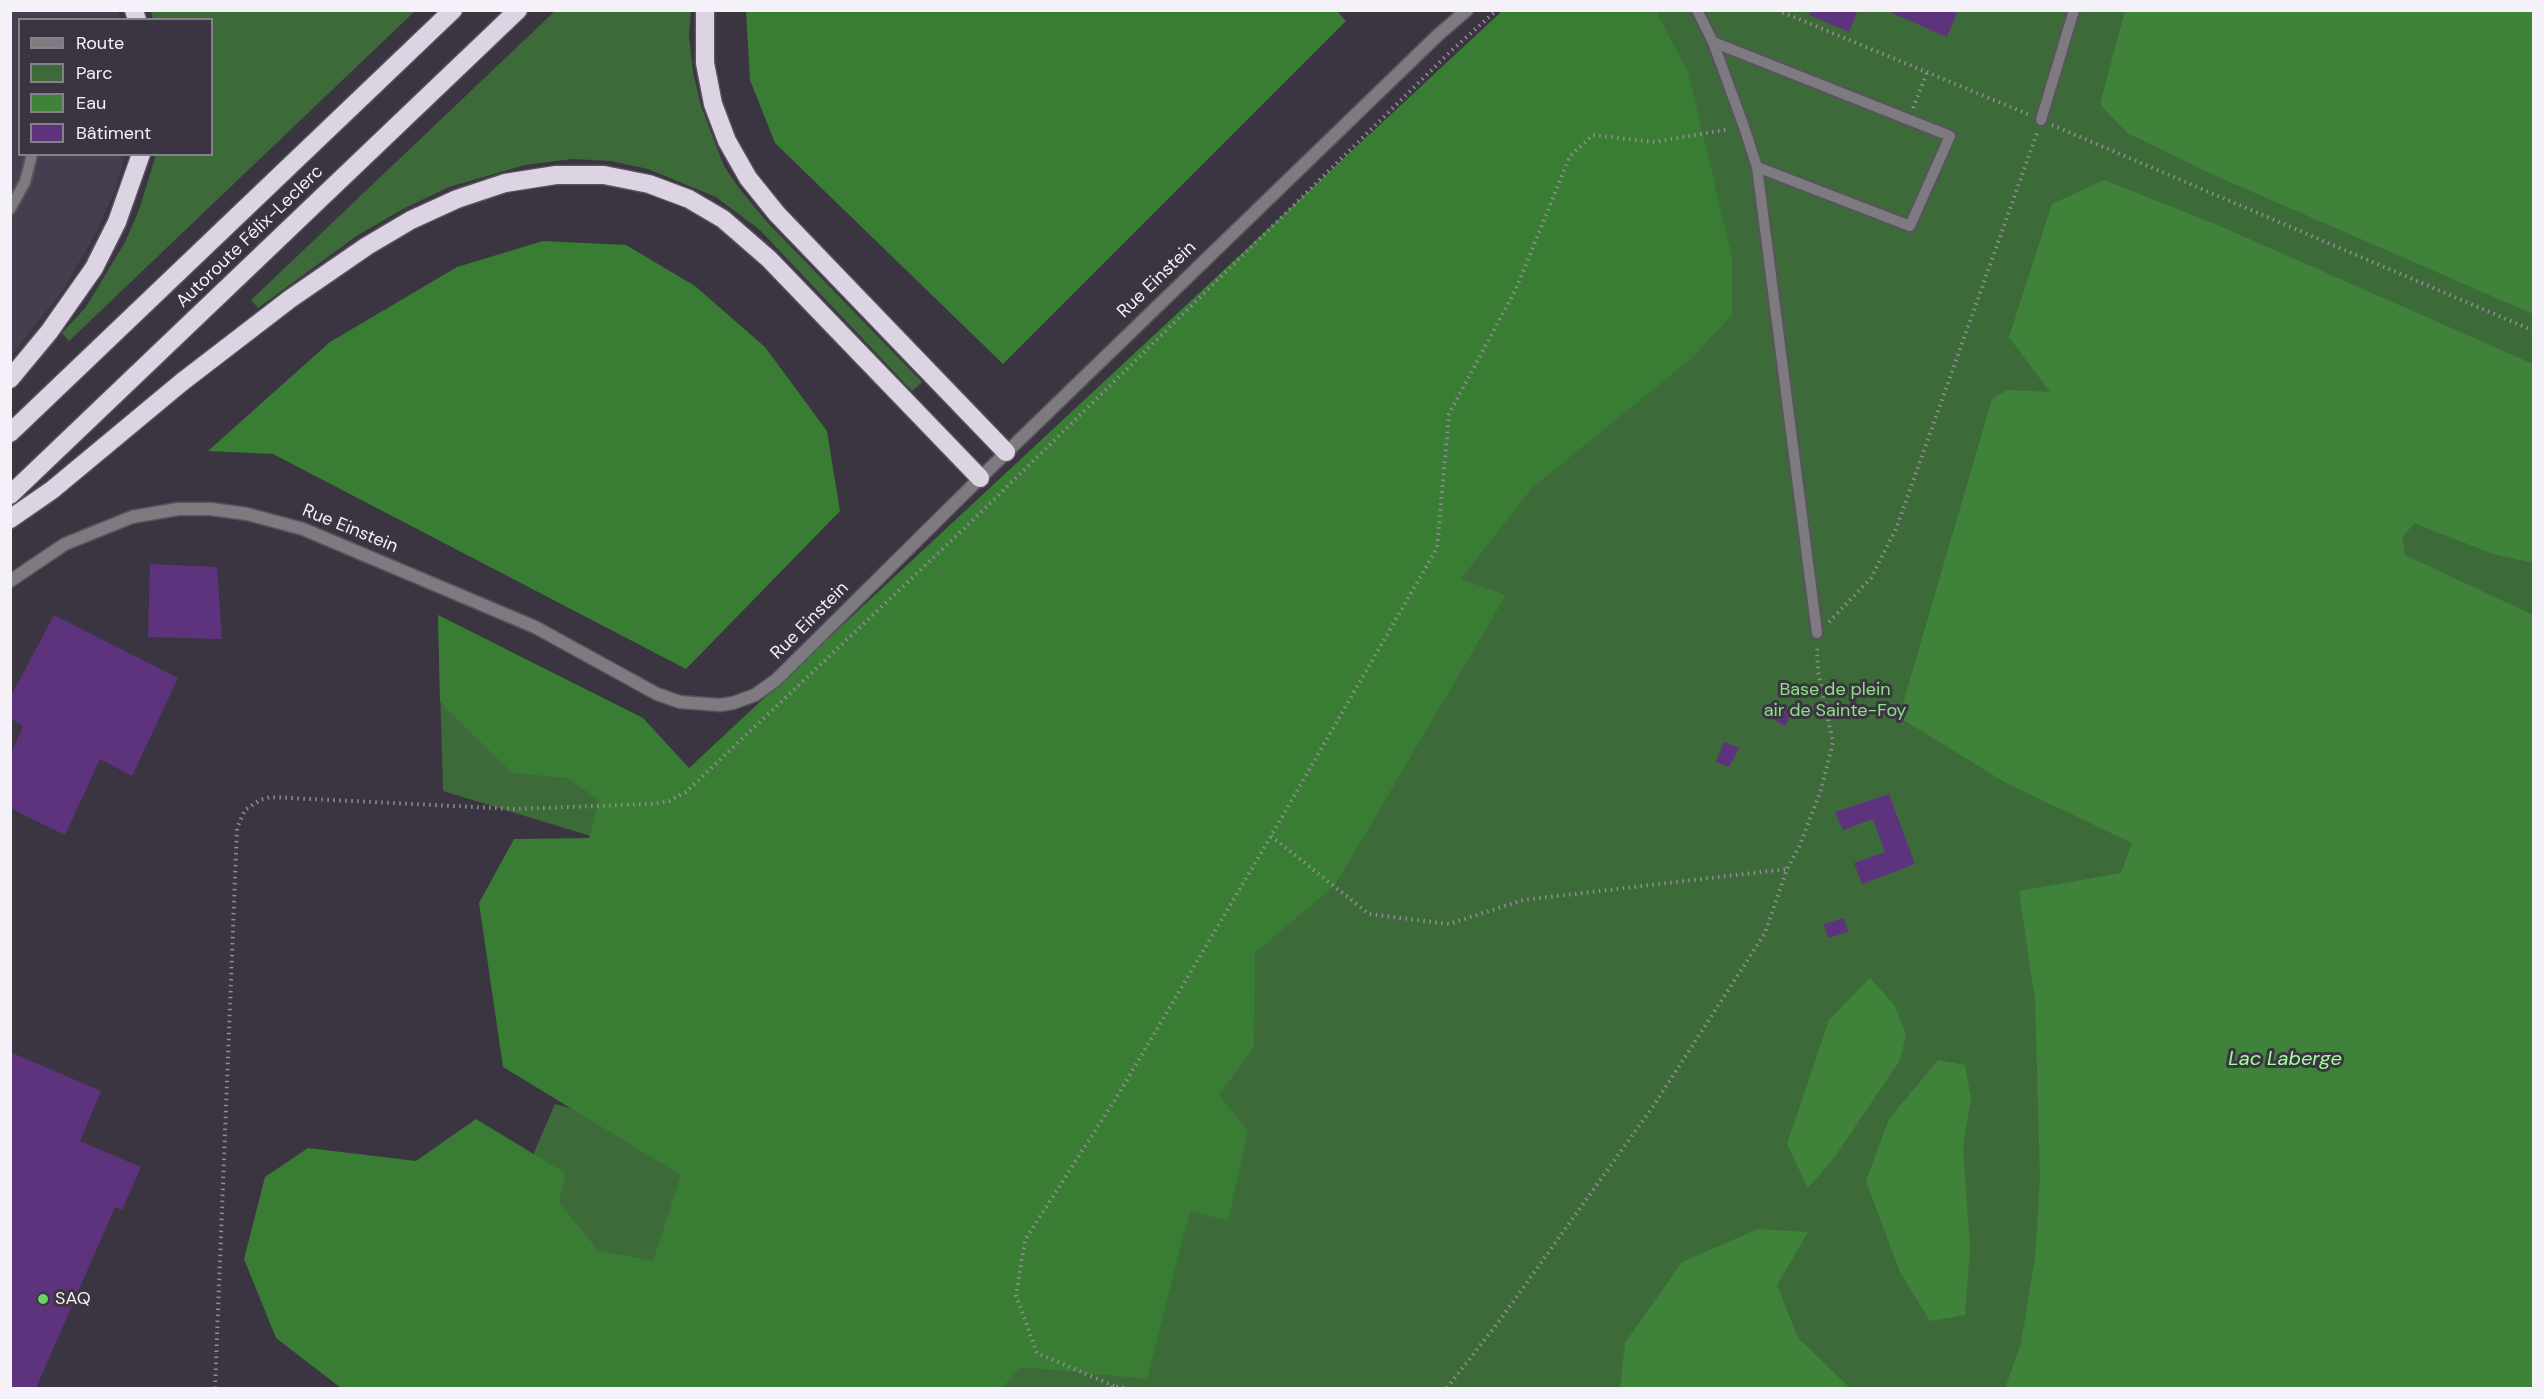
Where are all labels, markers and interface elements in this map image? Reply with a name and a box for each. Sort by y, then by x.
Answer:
legend [18,18,213,156]
text: Route [76,31,124,55]
text: Parc [76,61,112,85]
text: Eau [76,91,106,115]
text: Bâtiment [76,121,151,145]
street label: Autoroute Félix-Leclerc [172,161,328,313]
street label: Rue Einstein [1113,237,1201,323]
street label: Rue Einstein [299,500,401,558]
street label: Rue Einstein [767,578,853,664]
park label: Base de plein air de Sainte-Foy [1764,679,1906,722]
water label: Lac Laberge [2228,1048,2342,1072]
place label: SAQ [55,1288,91,1310]
marker: SAQ [36,1292,50,1306]

